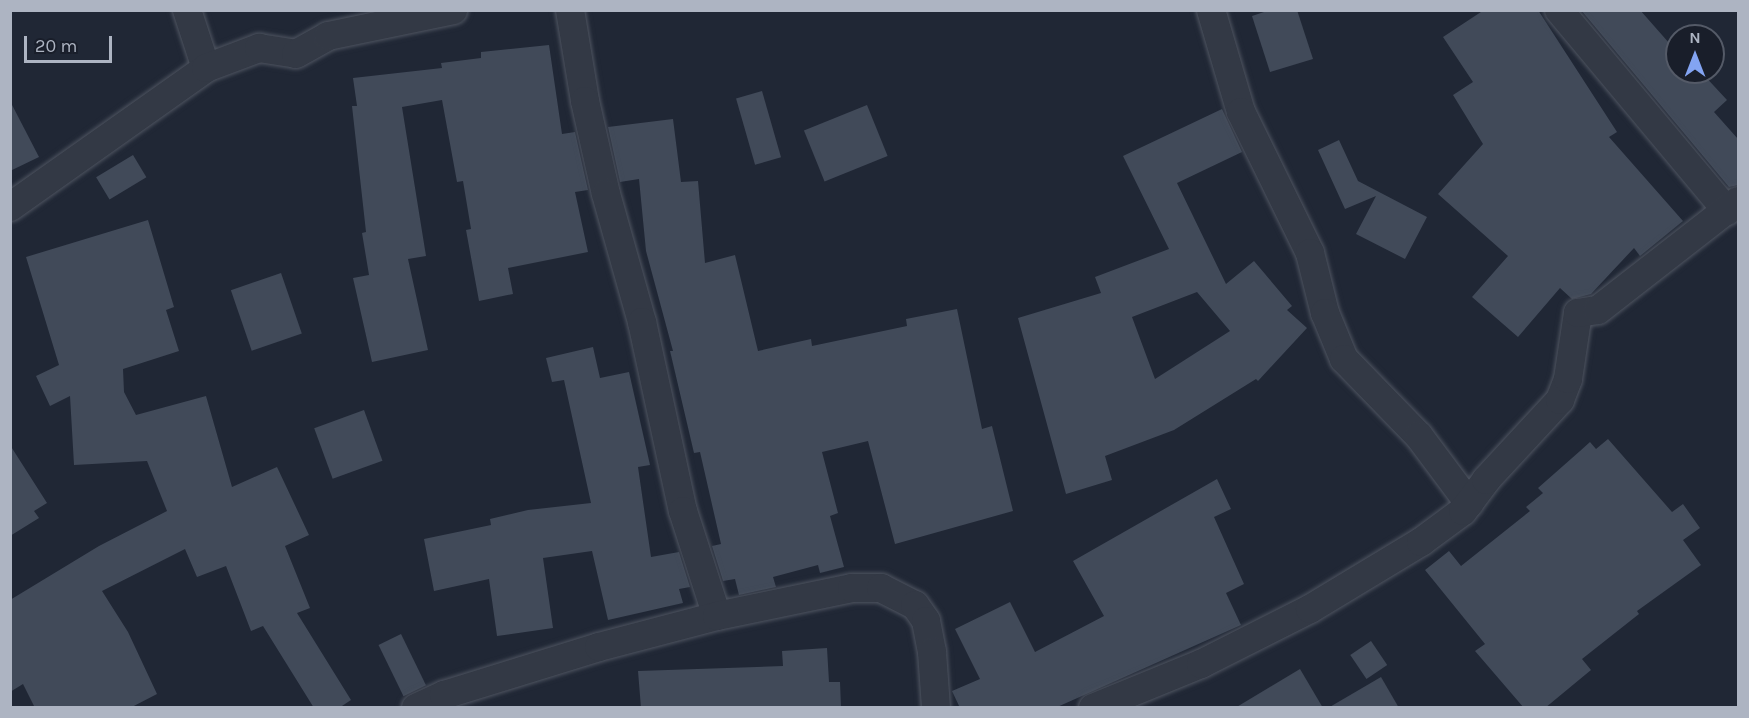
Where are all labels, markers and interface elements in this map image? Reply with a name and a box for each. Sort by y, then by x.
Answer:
scale bar [27,24,116,62]
north arrow [1665,24,1725,84]
text: N [1689,28,1701,47]
text: 20 m [35,35,77,57]

